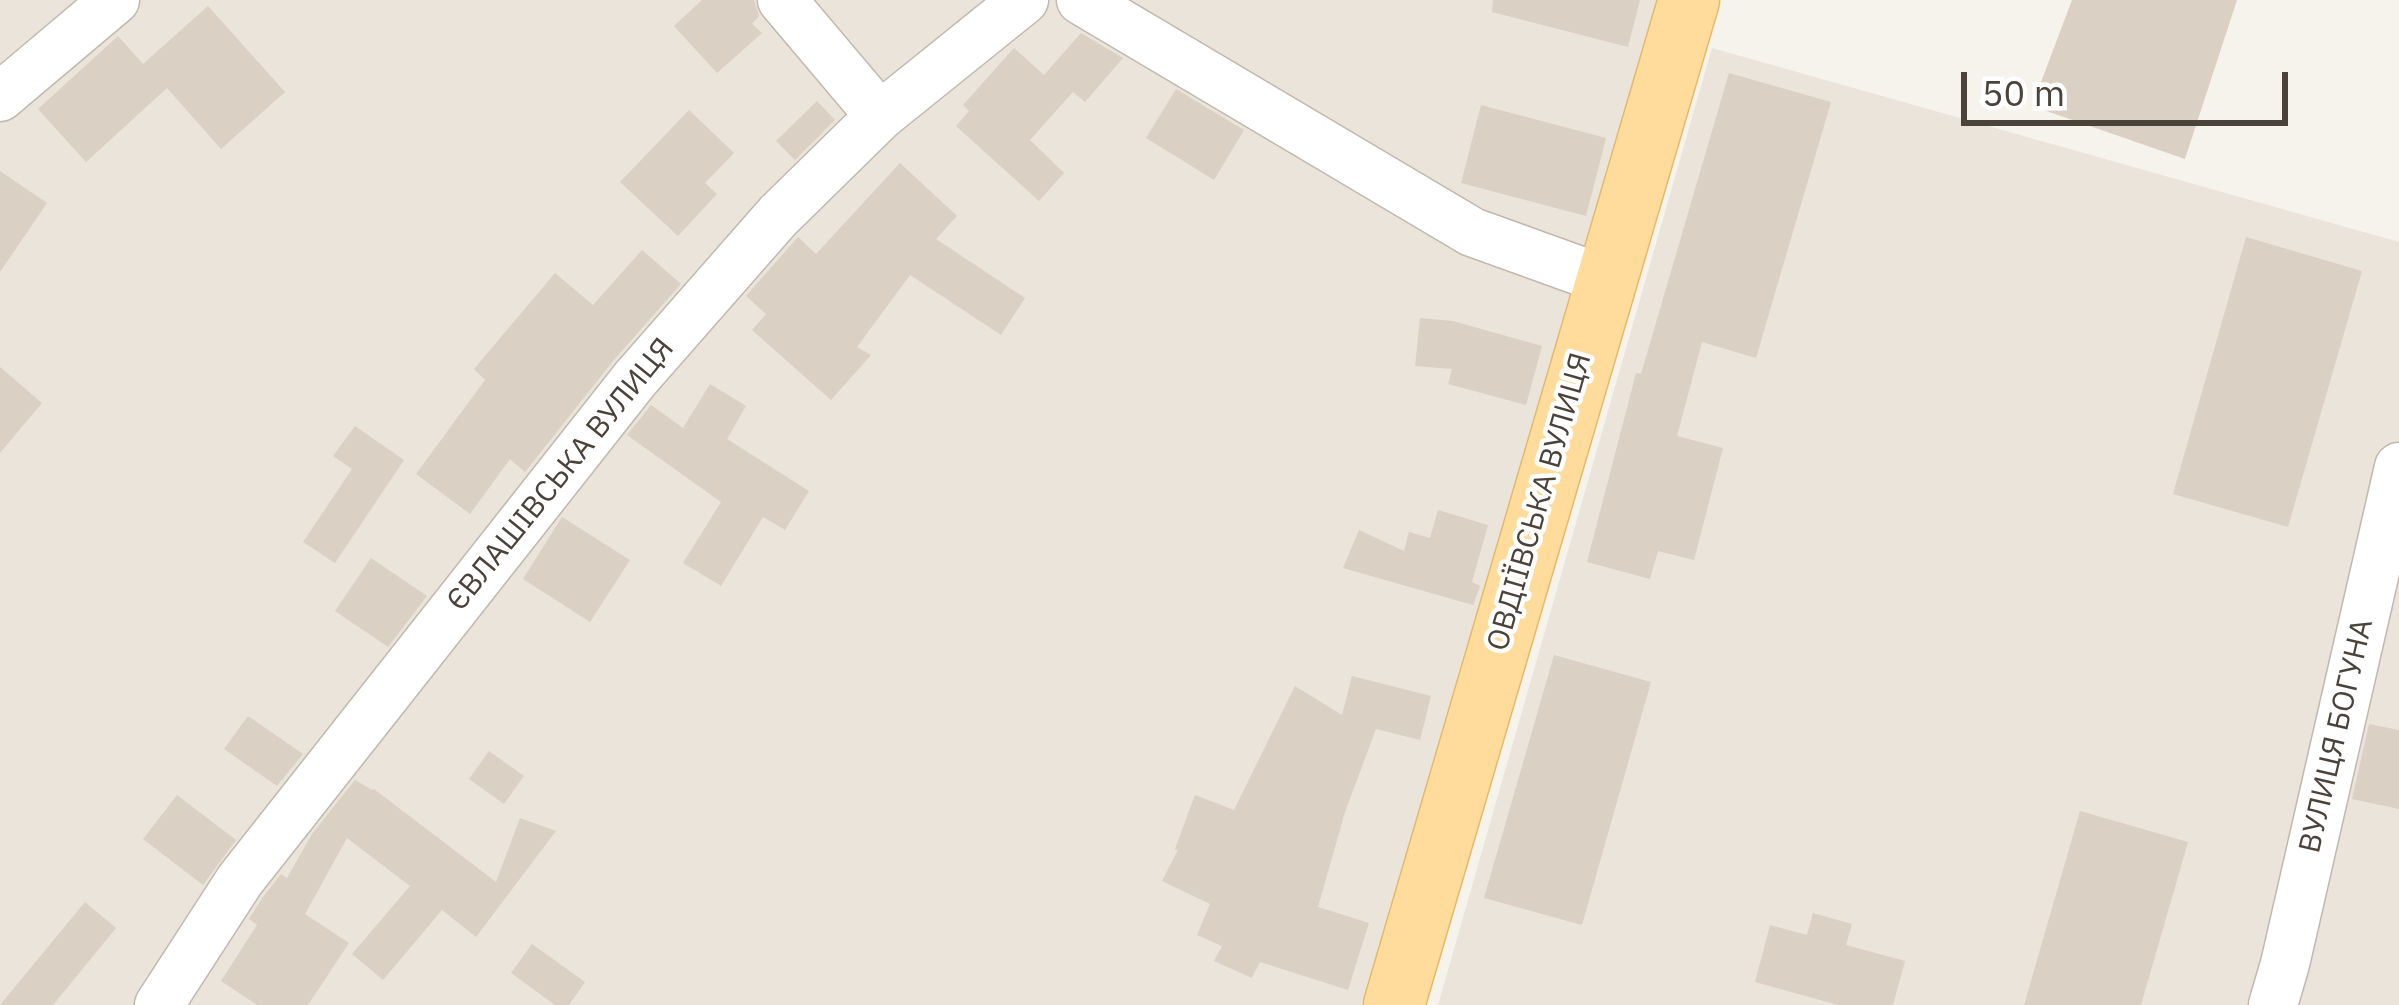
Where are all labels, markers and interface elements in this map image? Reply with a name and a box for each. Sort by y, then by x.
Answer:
scale bar [1967,48,2294,122]
text: 50 m [1982,69,2065,116]
street label: ЄВЛАШІВСЬКА ВУЛИЦЯ [440,332,682,618]
street label: ОВДІЇВСЬКА ВУЛИЦЯ [1480,349,1600,655]
street label: ВУЛИЦЯ БОГУНА [2293,615,2381,857]

